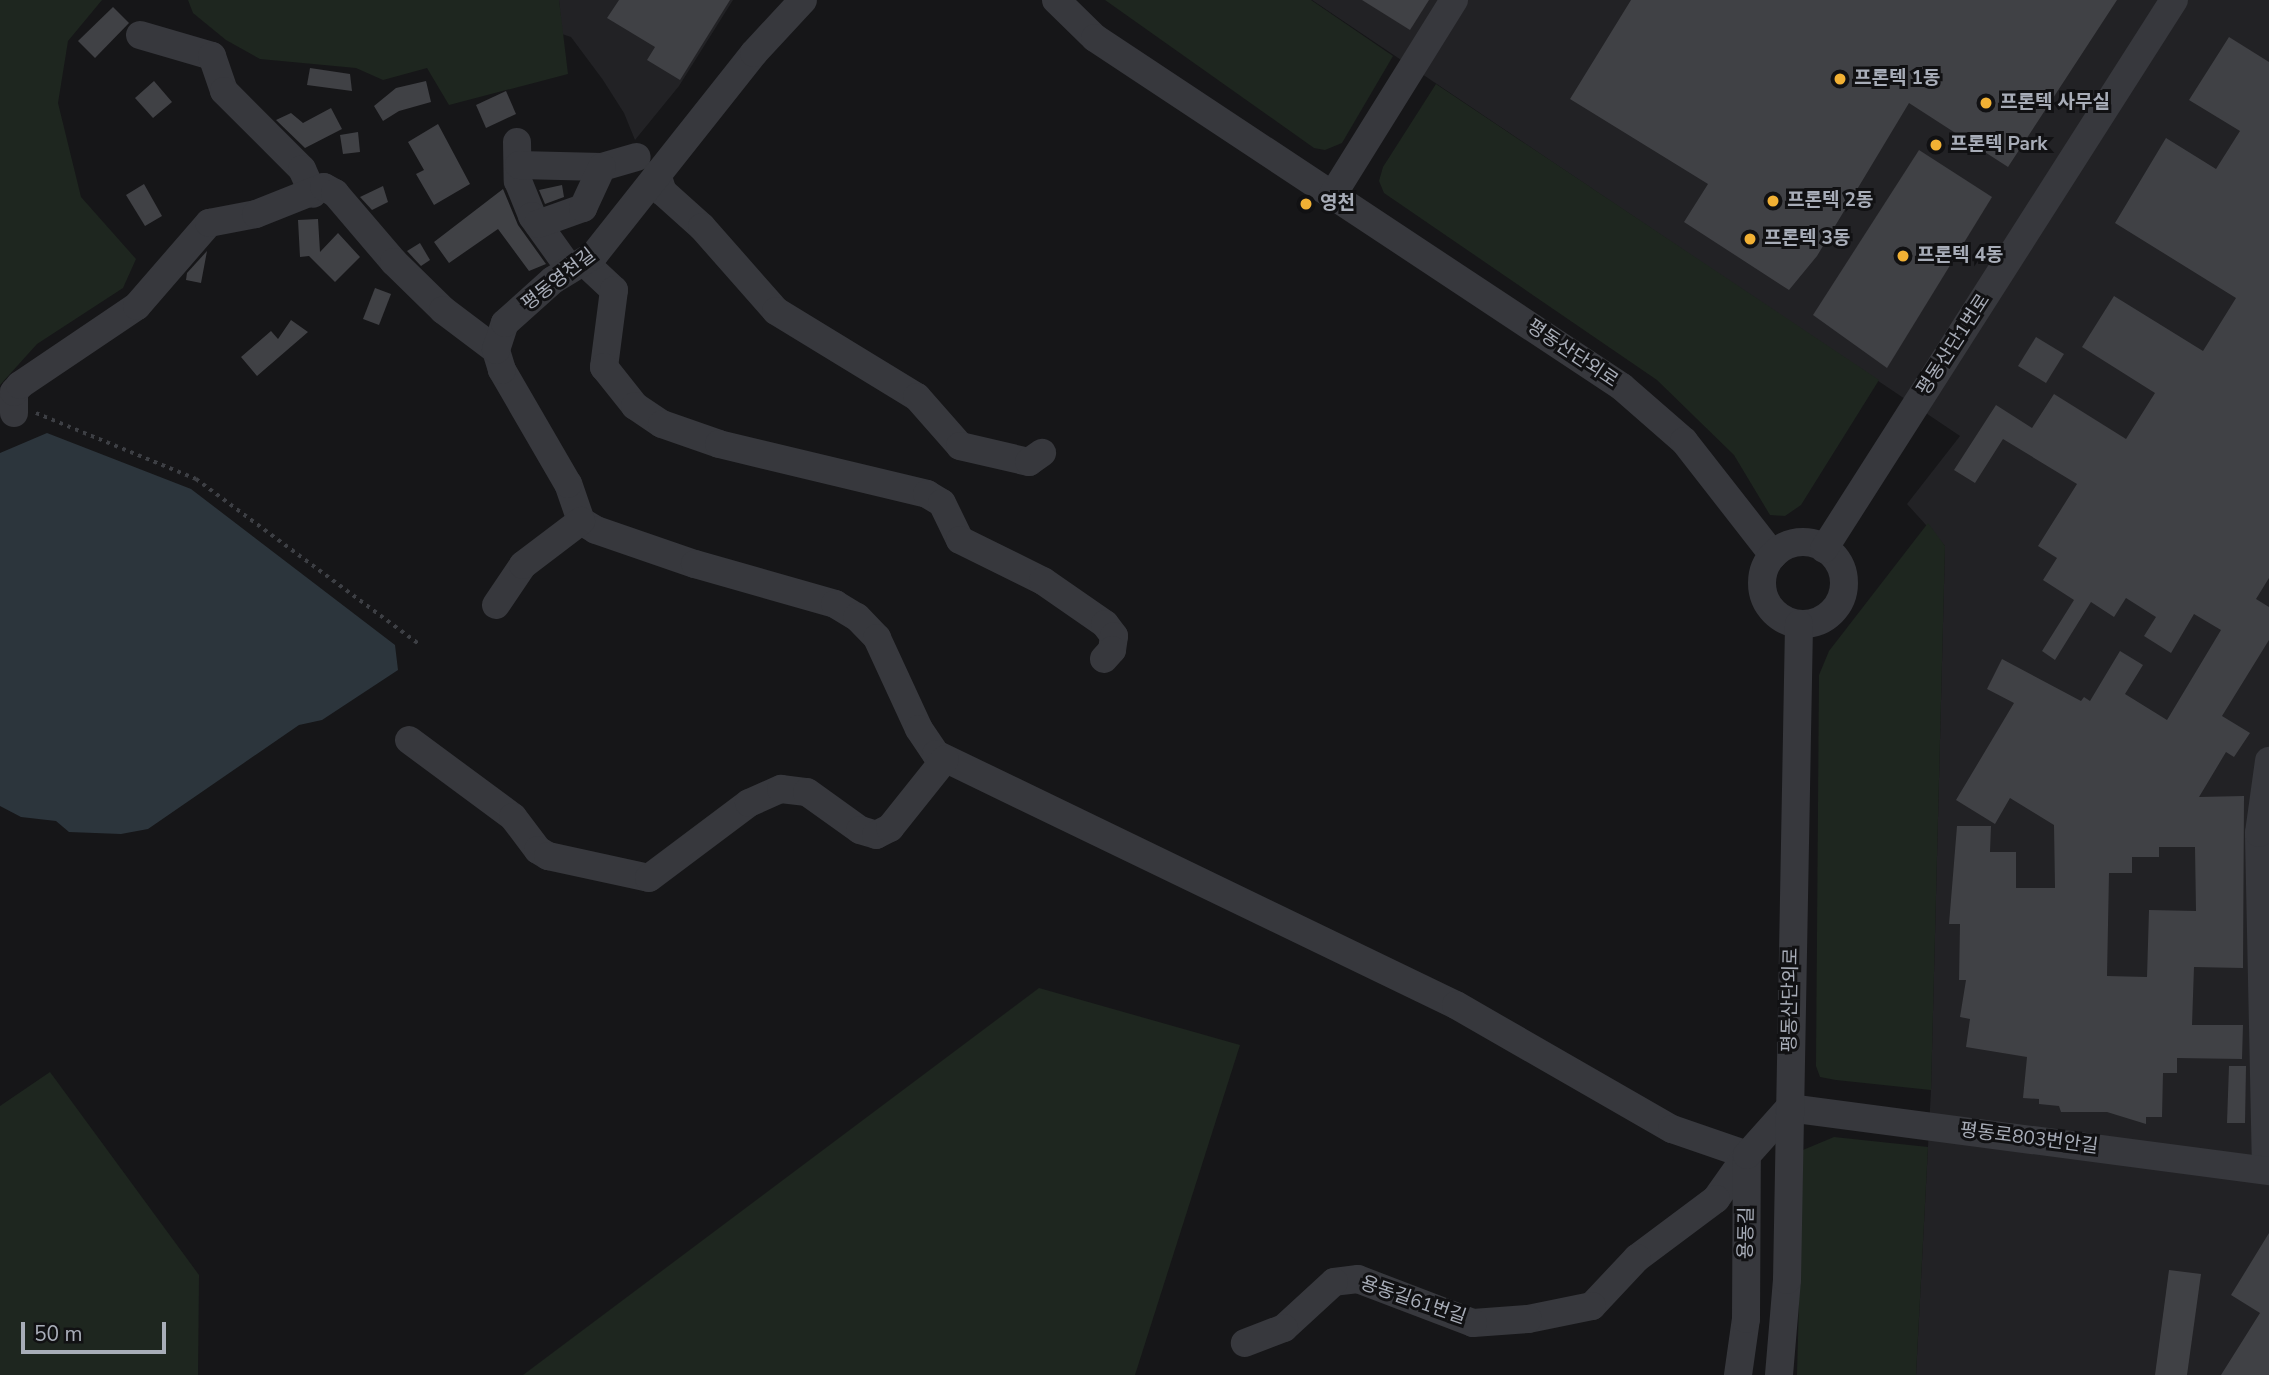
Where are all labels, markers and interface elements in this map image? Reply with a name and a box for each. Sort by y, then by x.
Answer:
place label: 프론텍 1동 [1854,68,1940,90]
marker: 프론텍 1동 [1832,71,1848,87]
place label: 프론텍 사무실 [2000,92,2110,114]
marker: 프론텍 사무실 [1978,95,1994,111]
place label: 프론텍 Park [1950,134,2048,156]
marker: 프론텍 Park [1928,137,1944,153]
place label: 프론텍 2동 [1787,190,1873,212]
place label: 영천 [1320,193,1355,215]
marker: 프론텍 2동 [1765,193,1781,209]
marker: 영천 [1298,196,1314,212]
place label: 프론텍 3동 [1764,228,1850,250]
marker: 프론텍 3동 [1742,231,1758,247]
street label: 평동영천길 [518,244,600,316]
place label: 프론텍 4동 [1917,245,2003,267]
marker: 프론텍 4동 [1895,248,1911,264]
street label: 평동산단1번로 [1913,290,1995,400]
street label: 평동산단외로 [1522,315,1622,393]
street label: 평동산단외로 [1779,947,1803,1053]
street label: 평동로803번안길 [1959,1119,2099,1159]
street label: 용동길 [1735,1207,1759,1259]
street label: 용동길61번길 [1357,1272,1469,1330]
scale bar [24,1308,170,1352]
text: 50 m [34,1320,83,1348]

